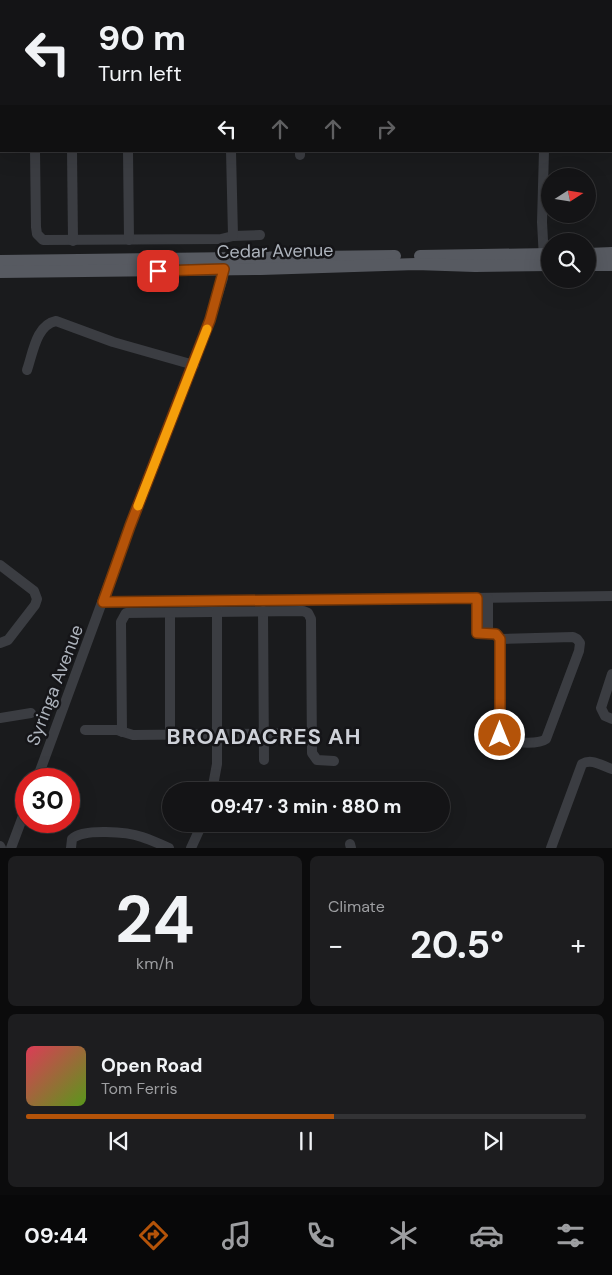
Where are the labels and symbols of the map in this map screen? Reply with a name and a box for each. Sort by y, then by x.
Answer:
north arrow [541,168,596,222]
street label: Cedar Avenue [216,238,334,264]
pin [137,250,179,292]
street label: Syringa Avenue [21,621,89,749]
position arrow [473,708,525,760]
district label: BROADACRES AH [167,722,361,751]
speed limit sign: 30 [15,768,80,833]

